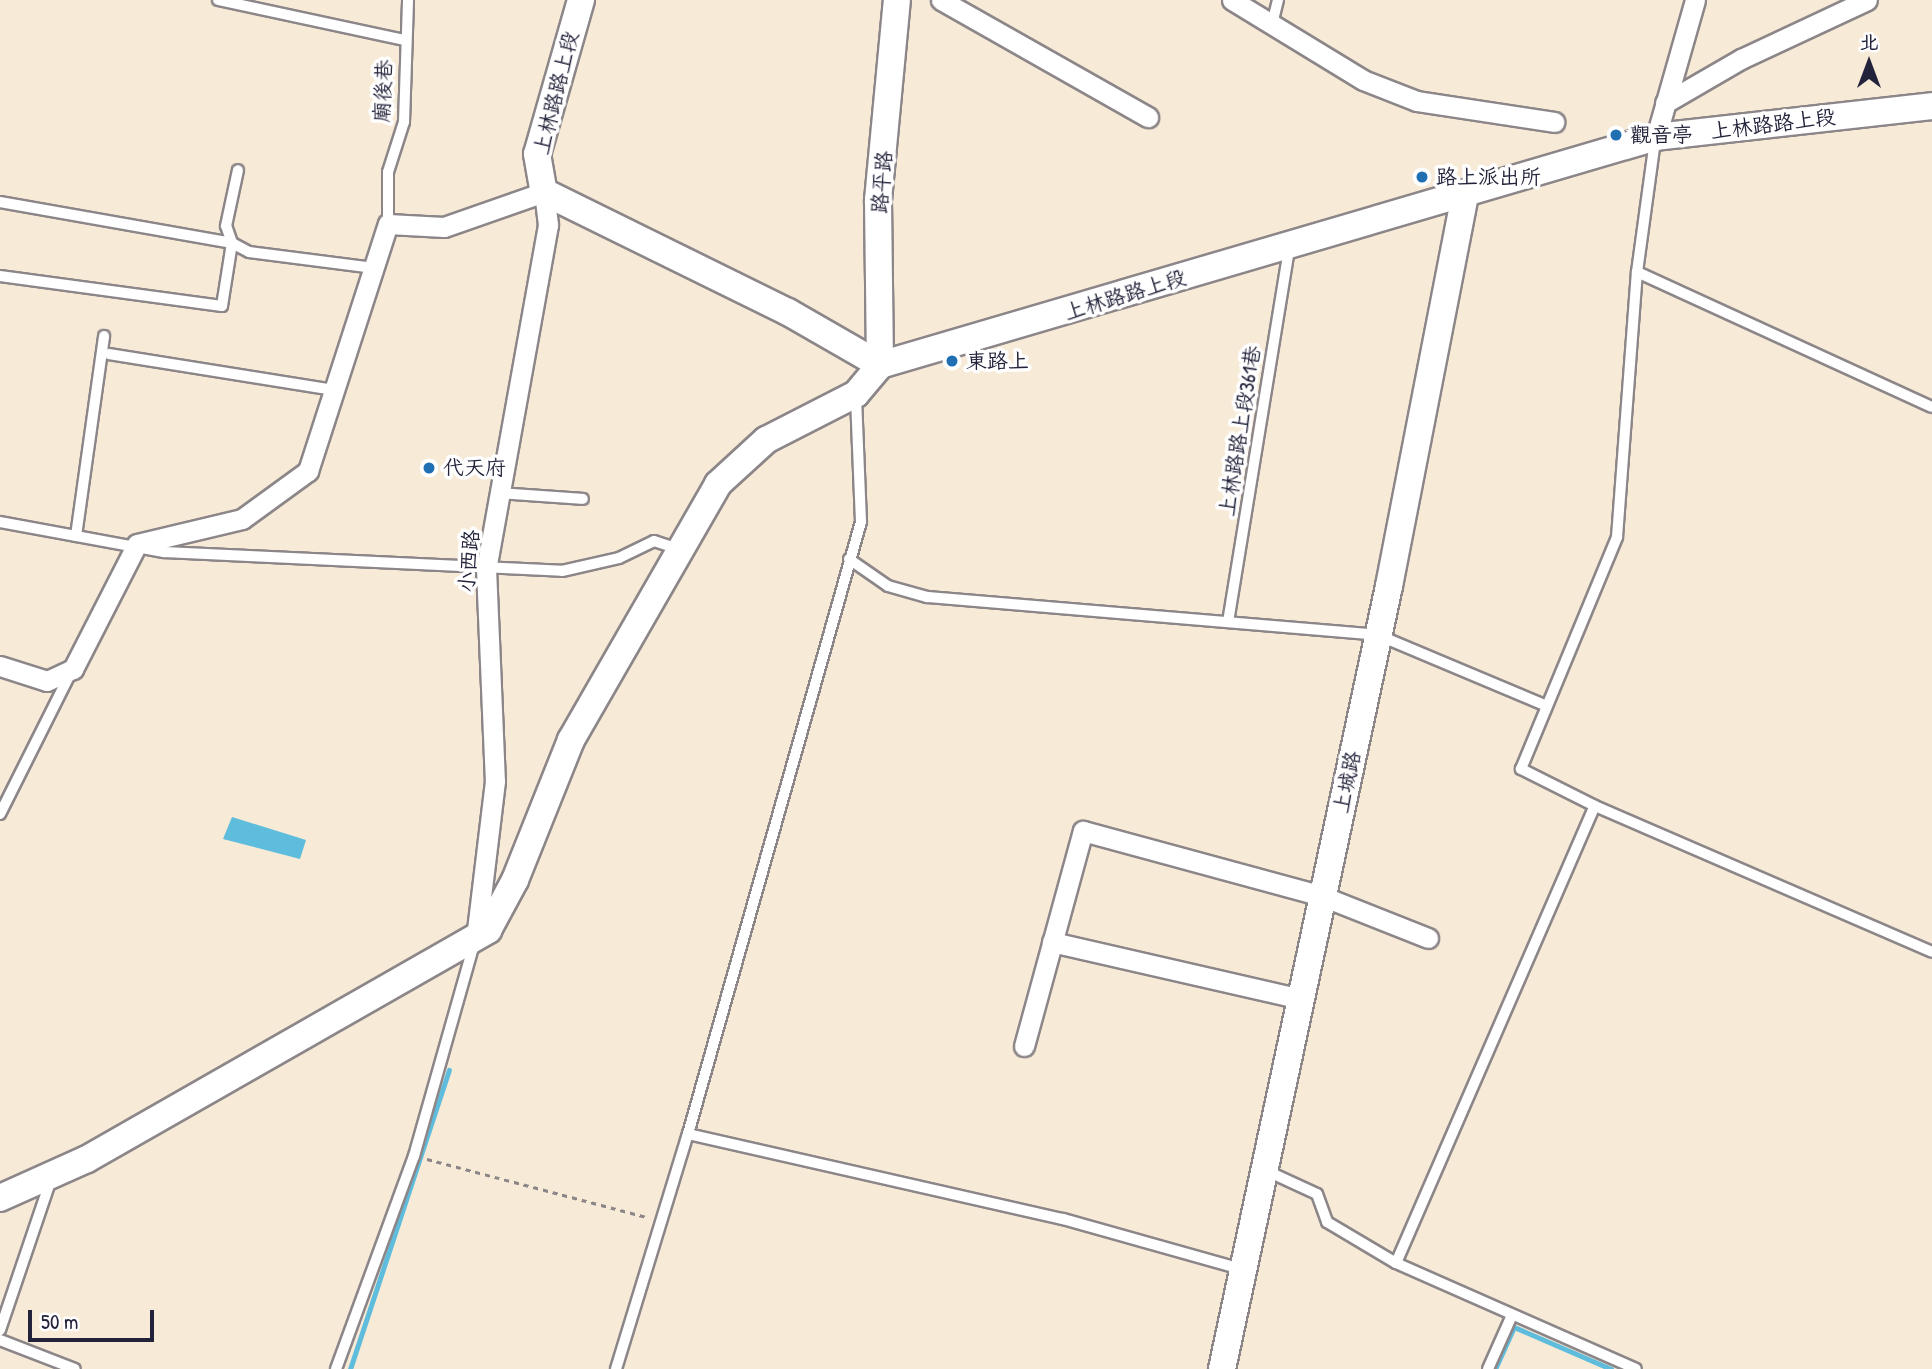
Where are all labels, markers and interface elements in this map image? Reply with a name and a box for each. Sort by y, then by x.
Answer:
north arrow [1834,28,1904,98]
street label: 上林路路上段 [529,29,583,157]
text: 北 [1859,29,1879,55]
street label: 廟後巷 [369,59,397,123]
street label: 上林路路上段 [1709,104,1837,144]
place label: 觀音亭 [1630,122,1693,148]
marker: 觀音亭 [1608,127,1624,143]
street label: 路平路 [867,150,897,214]
place label: 路上派出所 [1436,164,1541,190]
marker: 路上派出所 [1414,169,1430,185]
street label: 上林路路上段 [1061,265,1189,325]
street label: 上林路路上段361巷 [1214,344,1266,518]
place label: 東路上 [966,348,1029,374]
marker: 東路上 [944,353,960,369]
place label: 代天府 [443,455,506,481]
marker: 代天府 [421,460,437,476]
street label: 小西路 [454,529,484,593]
street label: 上城路 [1328,749,1366,815]
scale bar [32,1296,158,1340]
text: 50 m [41,1307,78,1336]

